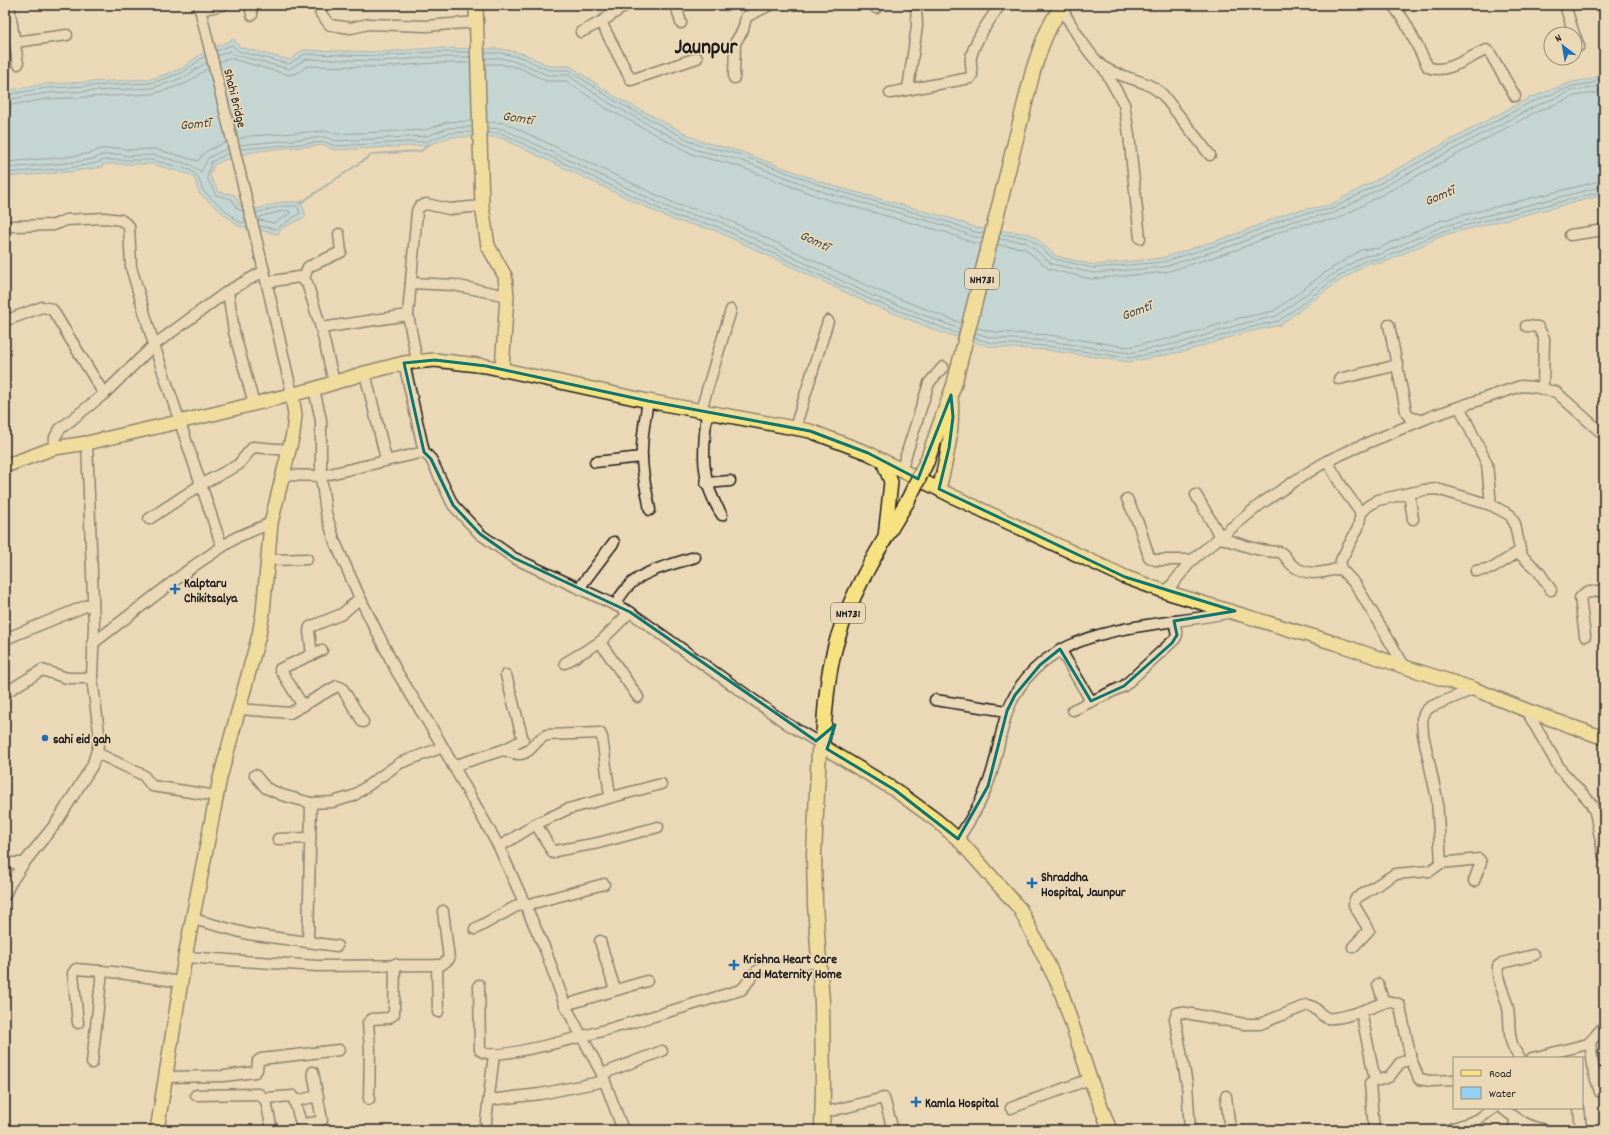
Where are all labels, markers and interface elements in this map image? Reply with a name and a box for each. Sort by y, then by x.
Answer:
north arrow [1543,26,1583,66]
text: N [1552,31,1566,47]
district label: Jaunpur [675,34,739,64]
street label: Shahi Bridge [217,67,250,130]
water label: Gomtī [501,107,538,132]
water label: Gomtī [179,113,215,136]
water label: Gomtī [1422,180,1461,212]
water label: Gomtī [796,226,835,259]
road number: NH731 [965,269,999,289]
water label: Gomtī [1119,296,1158,327]
place label: Kalptaru Chikitsalya [184,575,238,609]
marker: Kalptaru Chikitsalya [169,583,181,595]
road number: NH731 [831,603,865,623]
place label: sahi eid gah [53,731,111,750]
marker: sahi eid gah [40,733,50,743]
place label: Shraddha Hospital, Jaunpur [1041,869,1127,903]
marker: Shraddha Hospital, Jaunpur [1026,877,1038,889]
place label: Krishna Heart Care and Maternity Home [743,951,842,985]
marker: Krishna Heart Care and Maternity Home [728,959,740,971]
legend [1453,1057,1583,1109]
text: Road [1489,1066,1511,1083]
text: Water [1489,1086,1516,1103]
place label: Kamla Hospital [925,1095,999,1114]
marker: Kamla Hospital [910,1096,922,1108]

